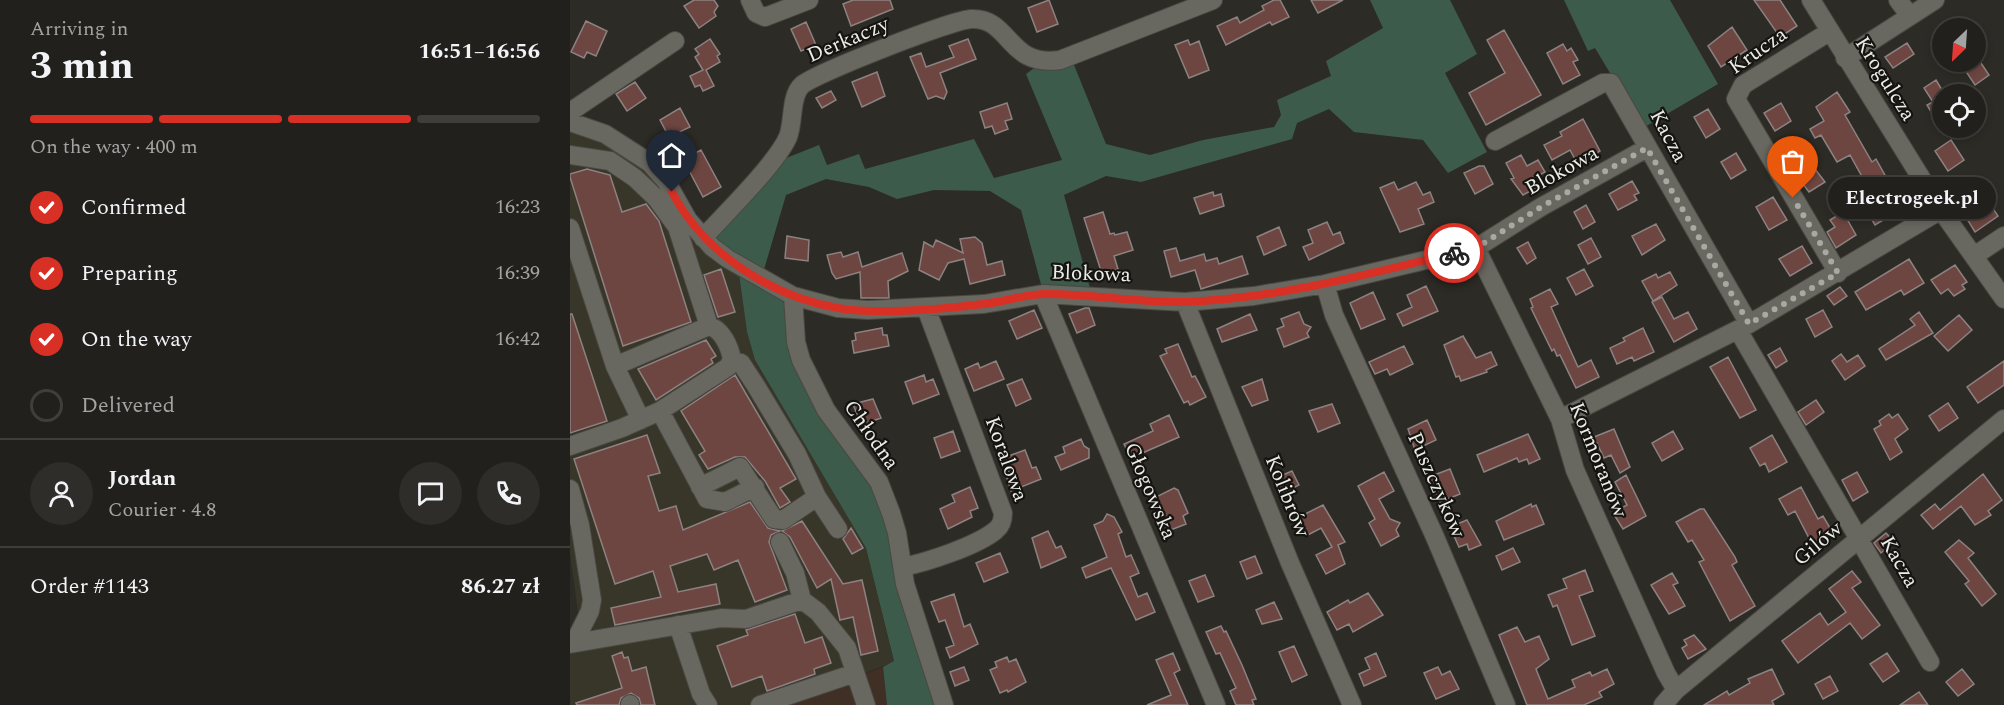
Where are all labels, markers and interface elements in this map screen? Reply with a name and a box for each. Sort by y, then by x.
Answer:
street label: Derkaczy [802,8,895,72]
text: Arriving in [30,14,128,44]
north arrow [1932,18,1986,72]
map controls [1932,18,1986,138]
street label: Krucza [1722,19,1795,83]
street label: Krogulcza [1846,30,1924,128]
text: 16:51–16:56 [418,35,540,68]
text: 3 min [30,37,134,96]
button: locate [1932,84,1986,138]
street label: Kacza [1641,104,1695,169]
pin [646,130,697,192]
text: On the way · 400 m [30,132,198,162]
pin [1767,136,1818,198]
street label: Blokowa [1519,137,1605,204]
icon: home [655,139,688,172]
icon: bag [1776,145,1809,178]
callout: Electrogeek.pl [1829,177,1997,219]
text: Electrogeek.pl [1845,183,1979,213]
icon: check [30,191,63,224]
text: Confirmed [81,191,187,224]
text: 16:23 [495,192,540,222]
courier [1424,223,1484,283]
icon: bike [1438,237,1471,270]
icon: check [30,257,63,290]
text: Preparing [81,257,178,290]
street label: Blokowa [1051,257,1132,291]
text: 16:39 [495,258,540,288]
icon: check [30,323,63,356]
text: On the way [81,323,192,356]
text: 16:42 [495,324,540,354]
text: Delivered [81,389,175,422]
street label: Chłodna [835,393,907,477]
street label: Kormoranów [1560,397,1636,524]
street label: Koralowa [976,412,1036,507]
street label: Puszczyków [1398,427,1474,544]
street label: Głogowska [1115,437,1185,545]
street label: Kolibrów [1256,450,1318,543]
button: person [30,462,93,525]
text: Jordan [108,462,176,495]
button: chat [399,462,462,525]
button: phone [477,462,540,525]
text: Courier · 4.8 [108,495,216,525]
street label: Gilów [1786,513,1851,574]
street label: Kacza [1871,530,1927,595]
text: Order #1143 [30,570,149,603]
text: 86.27 zł [461,570,540,603]

